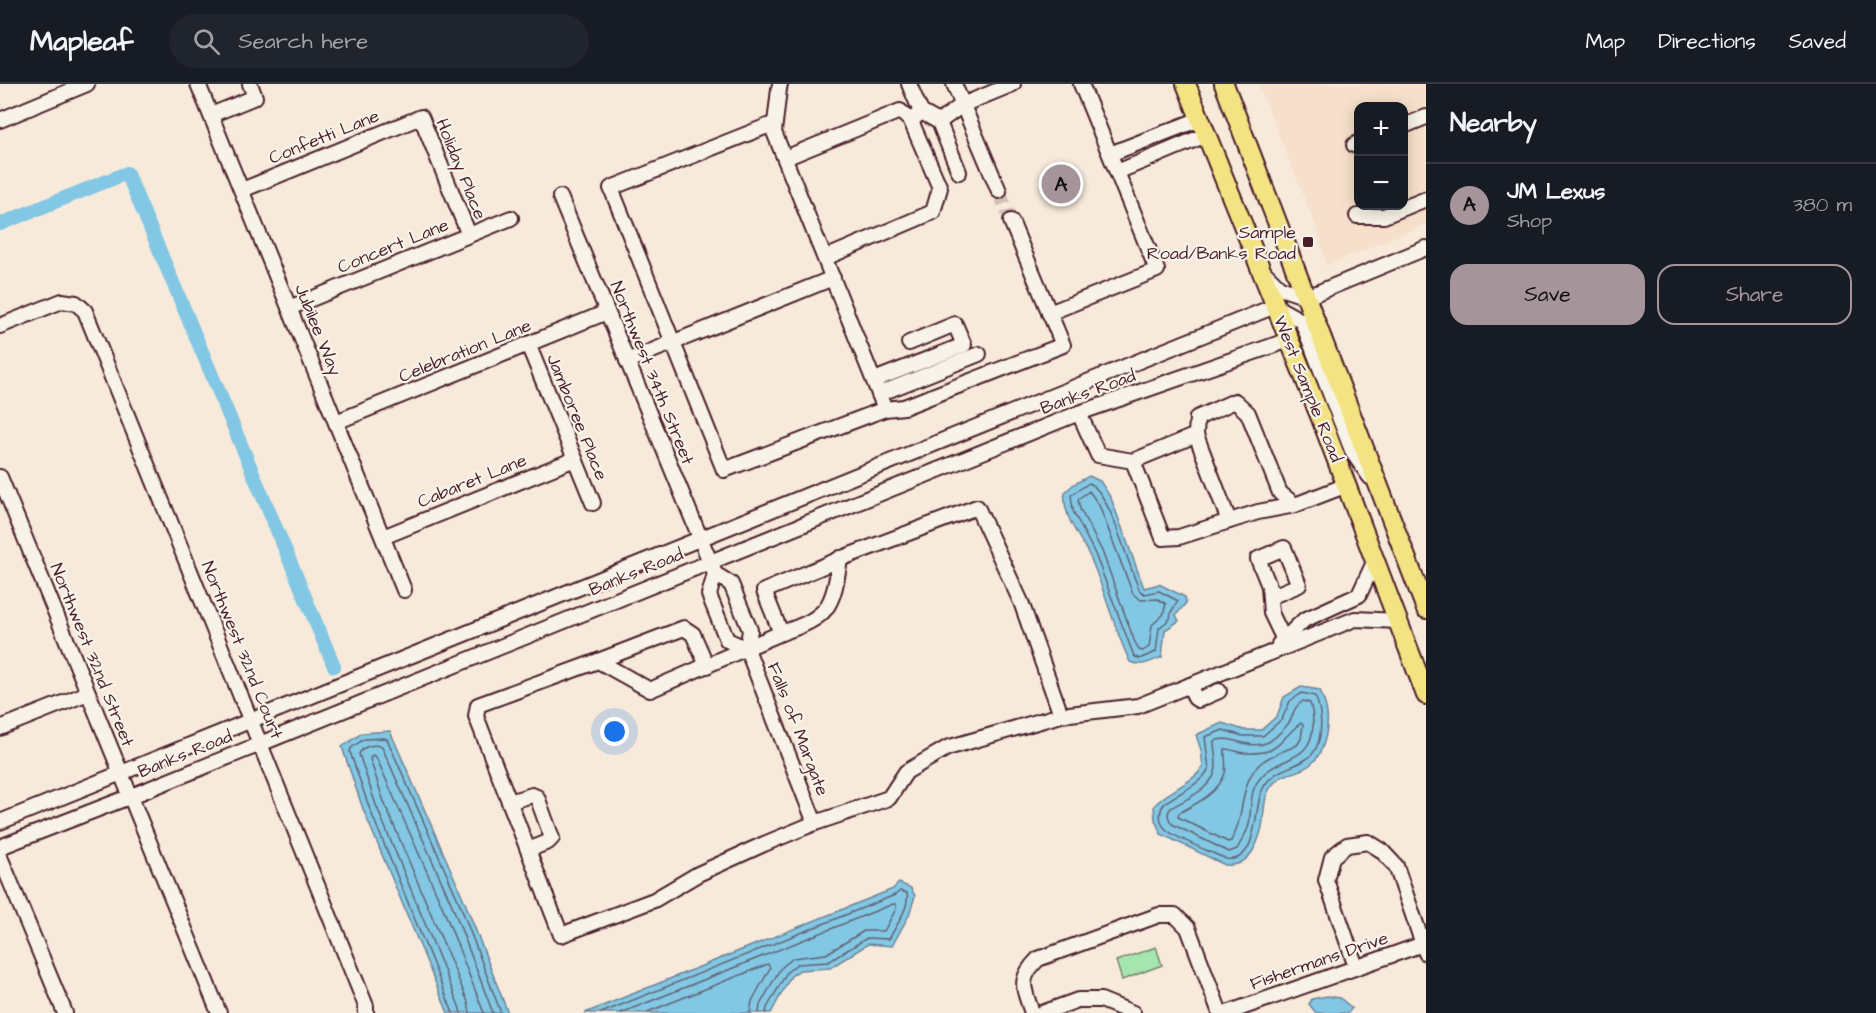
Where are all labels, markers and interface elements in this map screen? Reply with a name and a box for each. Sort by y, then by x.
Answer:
search box [169,14,589,68]
text: Mapleaf [30,22,133,61]
icon: search [190,25,223,58]
text: Search here [238,26,368,57]
text: Map [1585,27,1625,56]
text: Directions [1658,27,1756,56]
text: Saved [1789,27,1846,56]
map controls [1354,102,1408,210]
button: + [1354,102,1408,156]
street label: Confetti Lane [265,103,383,171]
text: Nearby [1450,105,1537,141]
street label: Holiday Place [429,115,493,224]
button: − [1354,156,1408,210]
pin: A [1042,162,1080,206]
text: JM Lexus [1507,176,1605,207]
text: A [1463,191,1476,219]
text: 380 m [1793,191,1852,219]
text: Shop [1507,207,1552,235]
street label: Concert Lane [334,212,453,280]
place label: Sample Road/Banks Road [1147,220,1296,266]
marker: Sample Road/Banks Road [1301,235,1315,249]
button: Save [1450,264,1645,325]
button: Share [1657,264,1852,325]
street label: Northwest 34th Street [604,278,701,469]
street label: Jubilee Way [287,280,348,380]
street label: West Sample Road [1267,312,1349,466]
street label: Celebration Lane [395,313,535,389]
street label: Jamboree Place [540,350,614,484]
street label: Banks Road [1037,363,1139,421]
street label: Cabaret Lane [414,448,531,514]
street label: Banks Road [585,542,687,602]
street label: Northwest 32nd Court [195,557,289,743]
street label: Northwest 32nd Street [44,560,141,751]
street label: Falls of Margate [760,659,835,800]
your location [600,717,629,746]
street label: Banks Road [134,724,236,784]
street label: Fishermans Drive [1247,926,1392,996]

